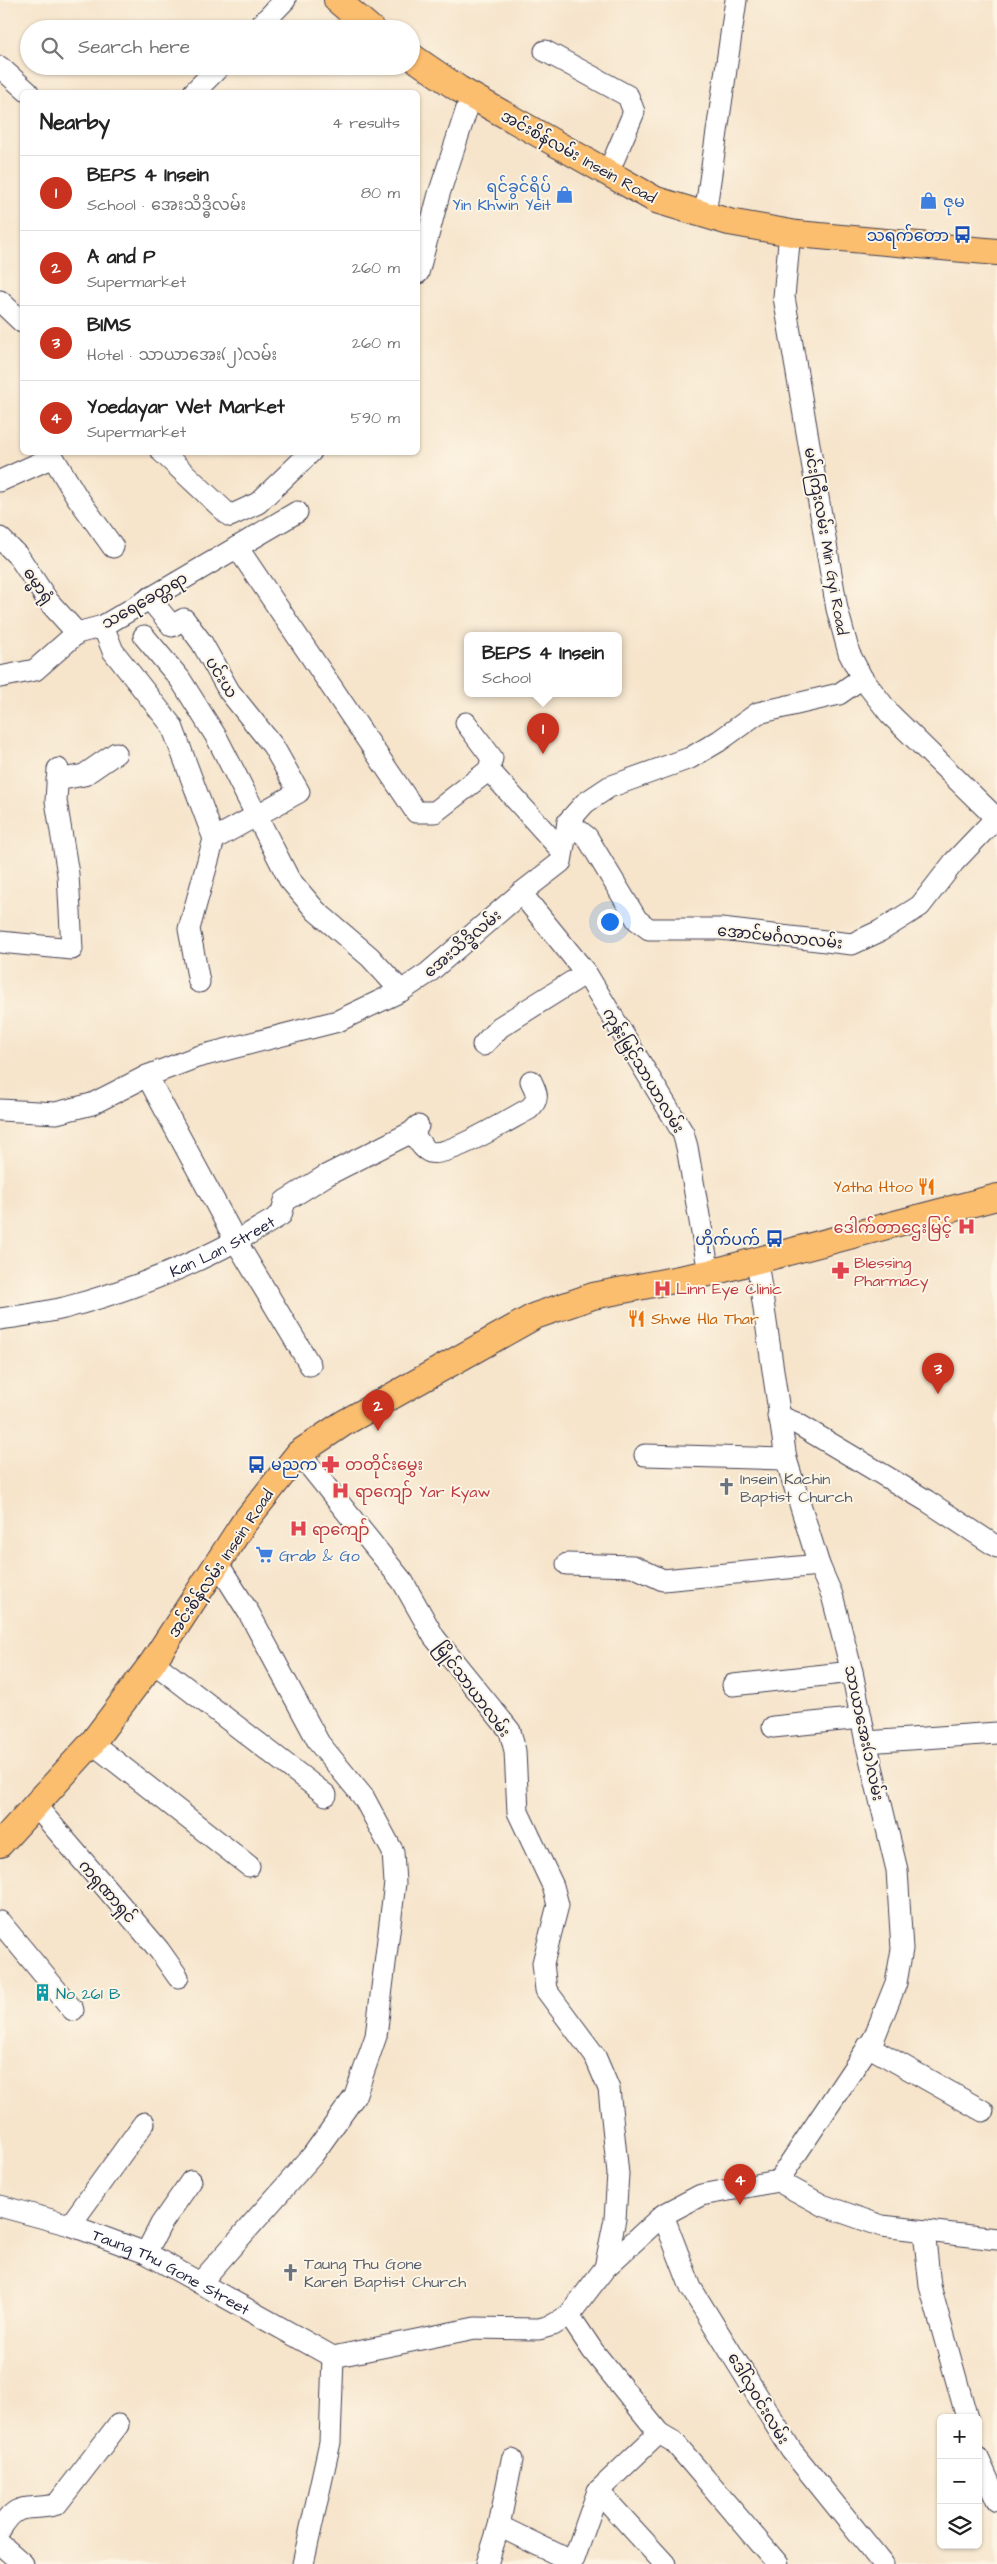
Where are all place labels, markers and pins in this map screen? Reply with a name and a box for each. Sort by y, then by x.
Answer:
place label: ရင်ခွင်ရိပ် Yin Khwin Yeit [452,175,552,216]
shop icon: ရင်ခွင်ရိပ် Yin Khwin Yeit [555,185,575,205]
shop icon: ဇုမ [919,191,939,211]
place label: ဇုမ [943,191,965,216]
place label: သရက်တော [867,224,949,249]
bus stop icon: သရက်တော [953,225,973,245]
pin: 1 [527,713,559,754]
place label: Yatha Htoo [833,1176,913,1198]
restaurant icon: Yatha Htoo [917,1176,937,1196]
place label: ဒေါက်တာဌေးမြင့် [834,1216,952,1241]
hospital icon: ဒေါက်တာဌေးမြင့် [956,1217,976,1237]
place label: ဟိုက်ပက် [695,1228,760,1254]
bus stop icon: ဟိုက်ပက် [764,1229,784,1249]
place label: Blessing Pharmacy [854,1252,929,1293]
pharmacy icon: Blessing Pharmacy [830,1261,850,1281]
hospital icon: Linn Eye Clinic [652,1278,672,1298]
place label: Linn Eye Clinic [676,1278,782,1301]
restaurant icon: Shwe Hla Thar [627,1308,647,1328]
place label: Shwe Hla Thar [651,1308,759,1330]
pin: 3 [922,1353,954,1394]
pin: 2 [362,1390,394,1431]
place label: တတိုင်းမွှေး [345,1453,423,1479]
bus stop icon: မညက [247,1454,267,1474]
place label: မညက [271,1454,318,1478]
pharmacy icon: တတိုင်းမွှေး [321,1454,341,1474]
place label: Insein Kachin Baptist Church [740,1468,853,1508]
church icon: Insein Kachin Baptist Church [716,1477,736,1497]
place label: ရာကျော် Yar Kyaw [355,1480,491,1505]
hospital icon: ရာကျော် Yar Kyaw [331,1481,351,1501]
place label: ရာကျော် [312,1518,370,1543]
hospital icon: ရာကျော် [288,1519,308,1539]
supermarket icon: Grab & Go [255,1545,275,1565]
place label: Grab & Go [279,1545,360,1567]
building icon: No 261 B [32,1983,52,2003]
place label: No 261 B [56,1983,121,2005]
pin: 4 [724,2164,756,2205]
place label: Taung Thu Gone Karen Baptist Church [304,2253,466,2293]
church icon: Taung Thu Gone Karen Baptist Church [280,2262,300,2282]

